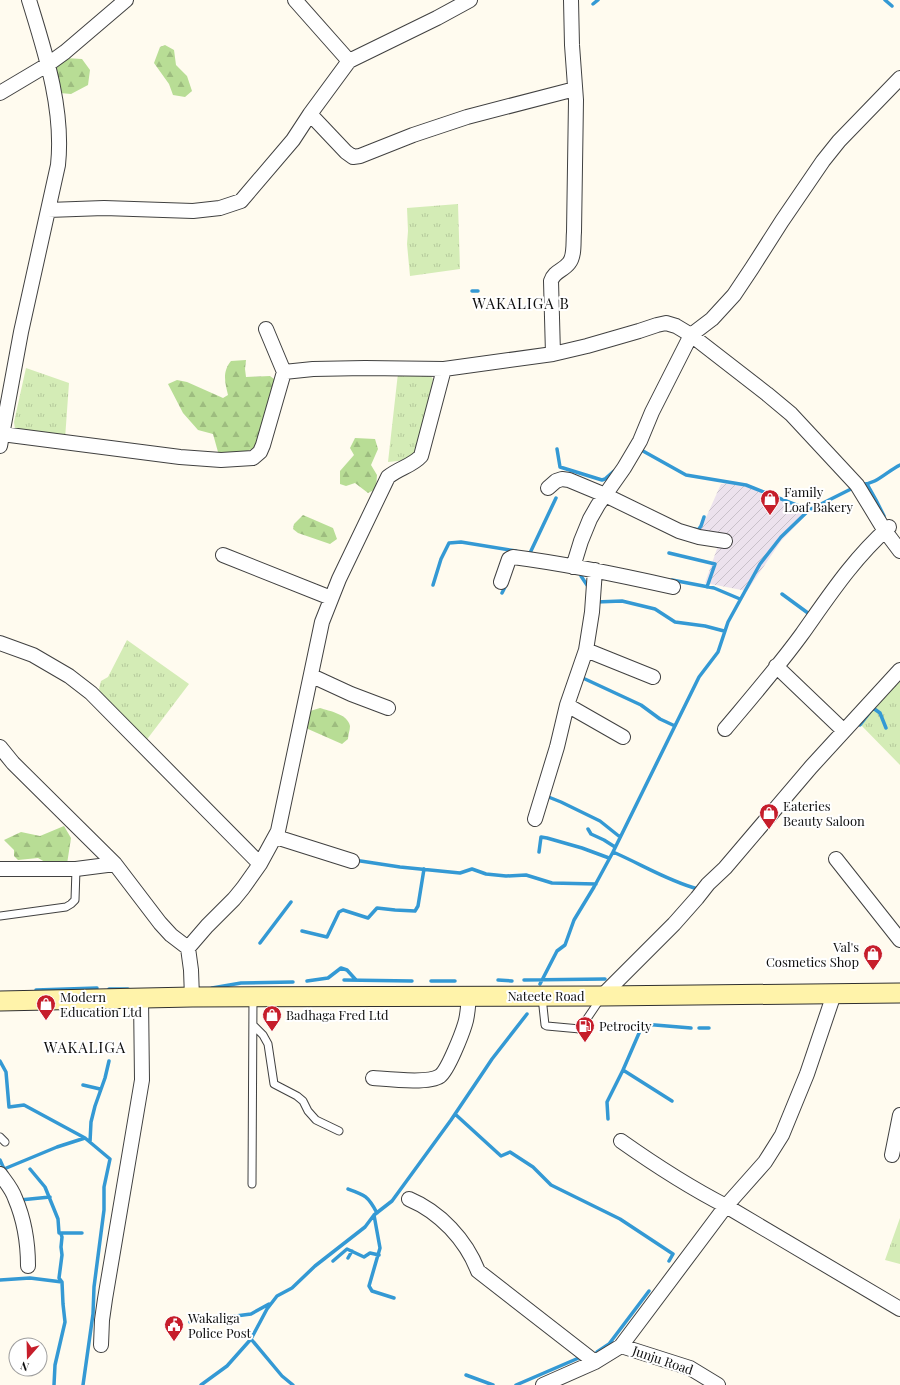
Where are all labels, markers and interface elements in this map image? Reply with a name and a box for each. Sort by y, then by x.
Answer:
district label: WAKALIGA B [471,293,570,313]
place label: Family Loaf Bakery [784,483,854,515]
shop icon: Family Loaf Bakery [759,488,781,516]
place label: Eateries Beauty Saloon [783,797,865,829]
shop icon: Eateries Beauty Saloon [758,802,780,830]
place label: Val's Cosmetics Shop [766,938,859,970]
shop icon: Val's Cosmetics Shop [862,943,884,971]
street label: Nateete Road [507,987,585,1004]
place label: Modern Education Ltd [60,988,143,1020]
shop icon: Modern Education Ltd [35,993,57,1021]
shop icon: Badhaga Fred Ltd [261,1004,283,1032]
place label: Badhaga Fred Ltd [286,1006,389,1023]
fuel station icon: Petrocity [574,1015,596,1043]
place label: Petrocity [599,1017,652,1034]
district label: WAKALIGA [43,1037,126,1057]
place label: Wakaliga Police Post [187,1309,252,1341]
public building icon: Wakaliga Police Post [163,1314,185,1342]
north arrow [8,1337,48,1377]
street label: Junju Road [630,1341,696,1378]
text: N [18,1358,31,1375]

